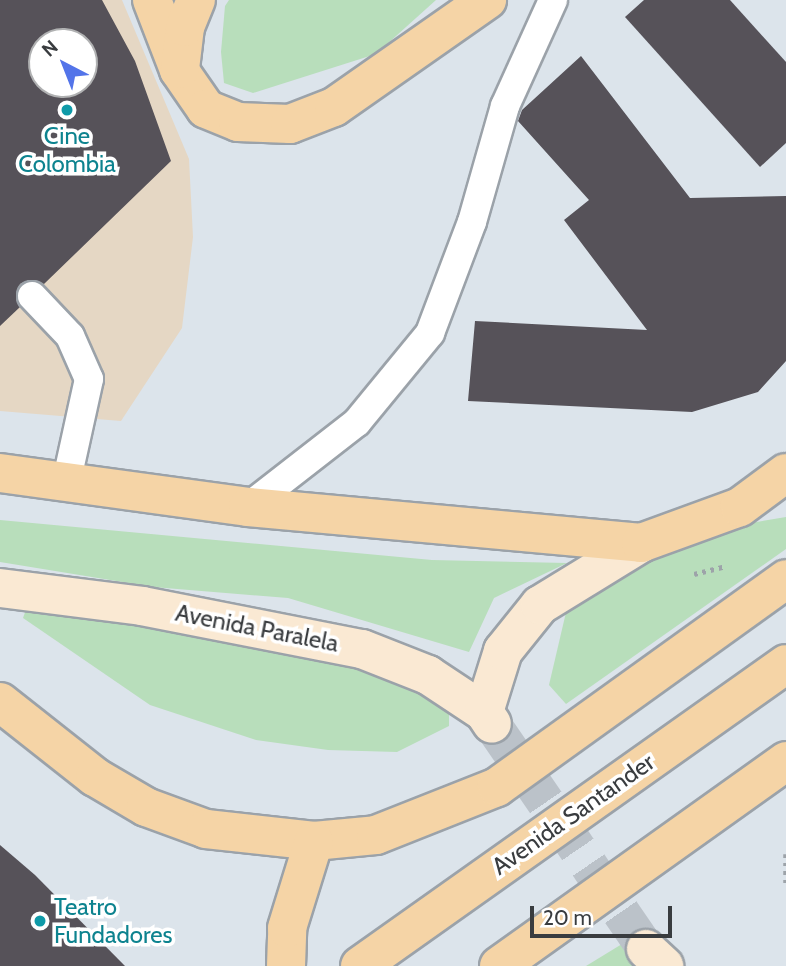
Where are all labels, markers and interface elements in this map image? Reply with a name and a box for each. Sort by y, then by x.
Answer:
north arrow [28,28,98,98]
text: N [37,35,63,62]
marker: Cine Colombia [59,102,75,118]
place label: Cine Colombia [18,122,116,178]
street label: Avenida Paralela [173,598,341,658]
street label: Avenida Santander [486,747,660,881]
scale bar [534,892,676,936]
place label: Teatro Fundadores [54,893,172,949]
text: 20 m [543,905,592,930]
marker: Teatro Fundadores [32,913,48,929]

